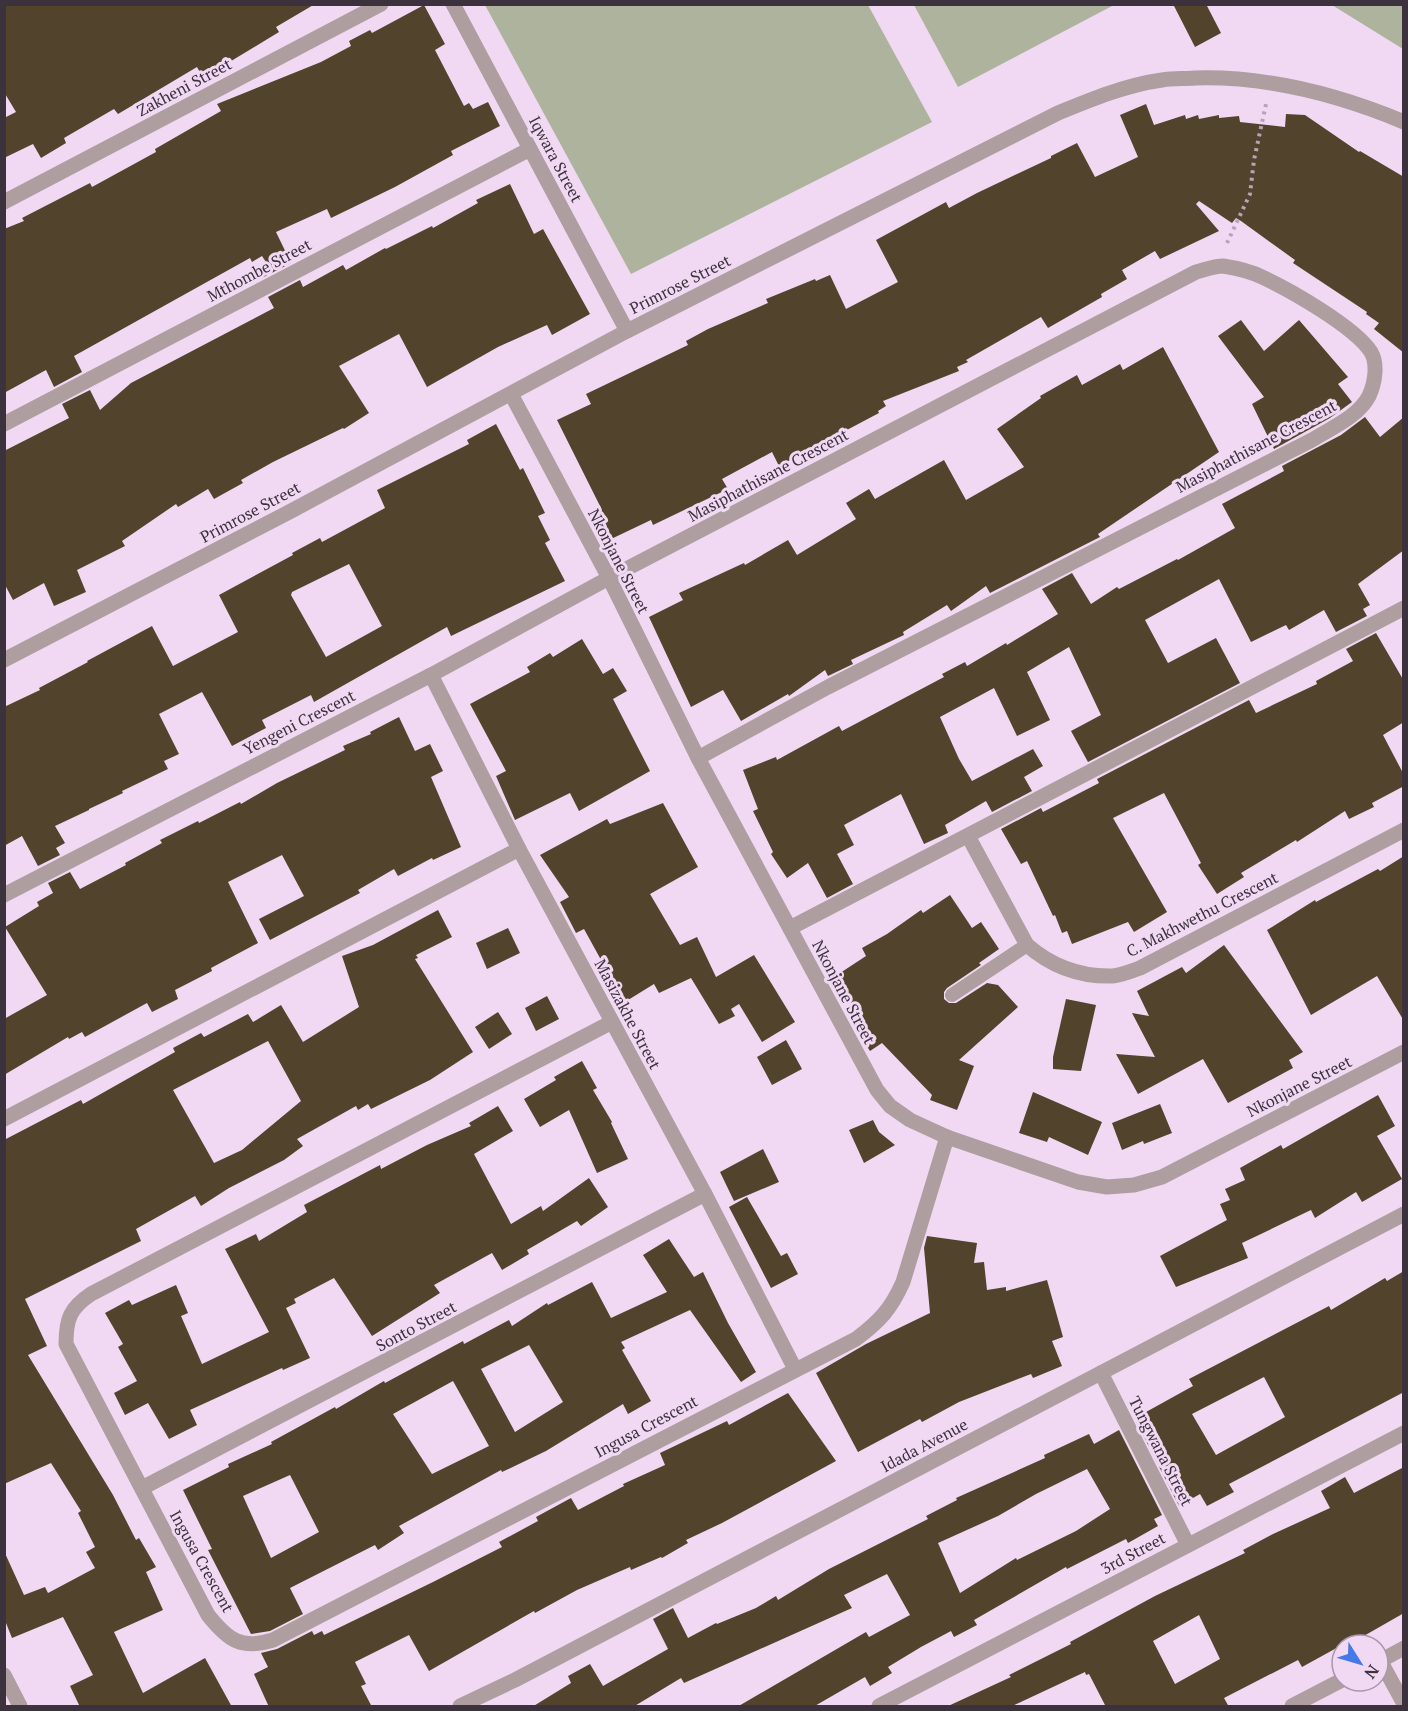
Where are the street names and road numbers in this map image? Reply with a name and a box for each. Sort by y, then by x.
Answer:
street label: Zakheni Street [133,53,235,121]
street label: Iqwara Street [524,112,588,206]
street label: Mthombe Street [203,233,315,307]
street label: Primrose Street [626,249,734,319]
street label: Masiphathisane Crescent [1172,394,1340,498]
street label: Masiphathisane Crescent [684,423,852,527]
street label: Primrose Street [196,476,304,548]
street label: Nkonjane Street [583,505,655,617]
street label: Yengeni Crescent [239,684,359,760]
street label: C. Makhwethu Crescent [1122,866,1282,962]
street label: Nkonjane Street [807,936,881,1048]
street label: Masizakhe Street [590,955,666,1073]
street label: Nkonjane Street [1243,1050,1355,1122]
street label: Sonto Street [372,1296,460,1356]
street label: Ingusa Crescent [591,1390,701,1462]
street label: Tungwana Street [1124,1392,1198,1510]
street label: Idada Avenue [877,1413,971,1477]
street label: Ingusa Crescent [165,1506,239,1616]
street label: 3rd Street [1097,1527,1169,1579]

